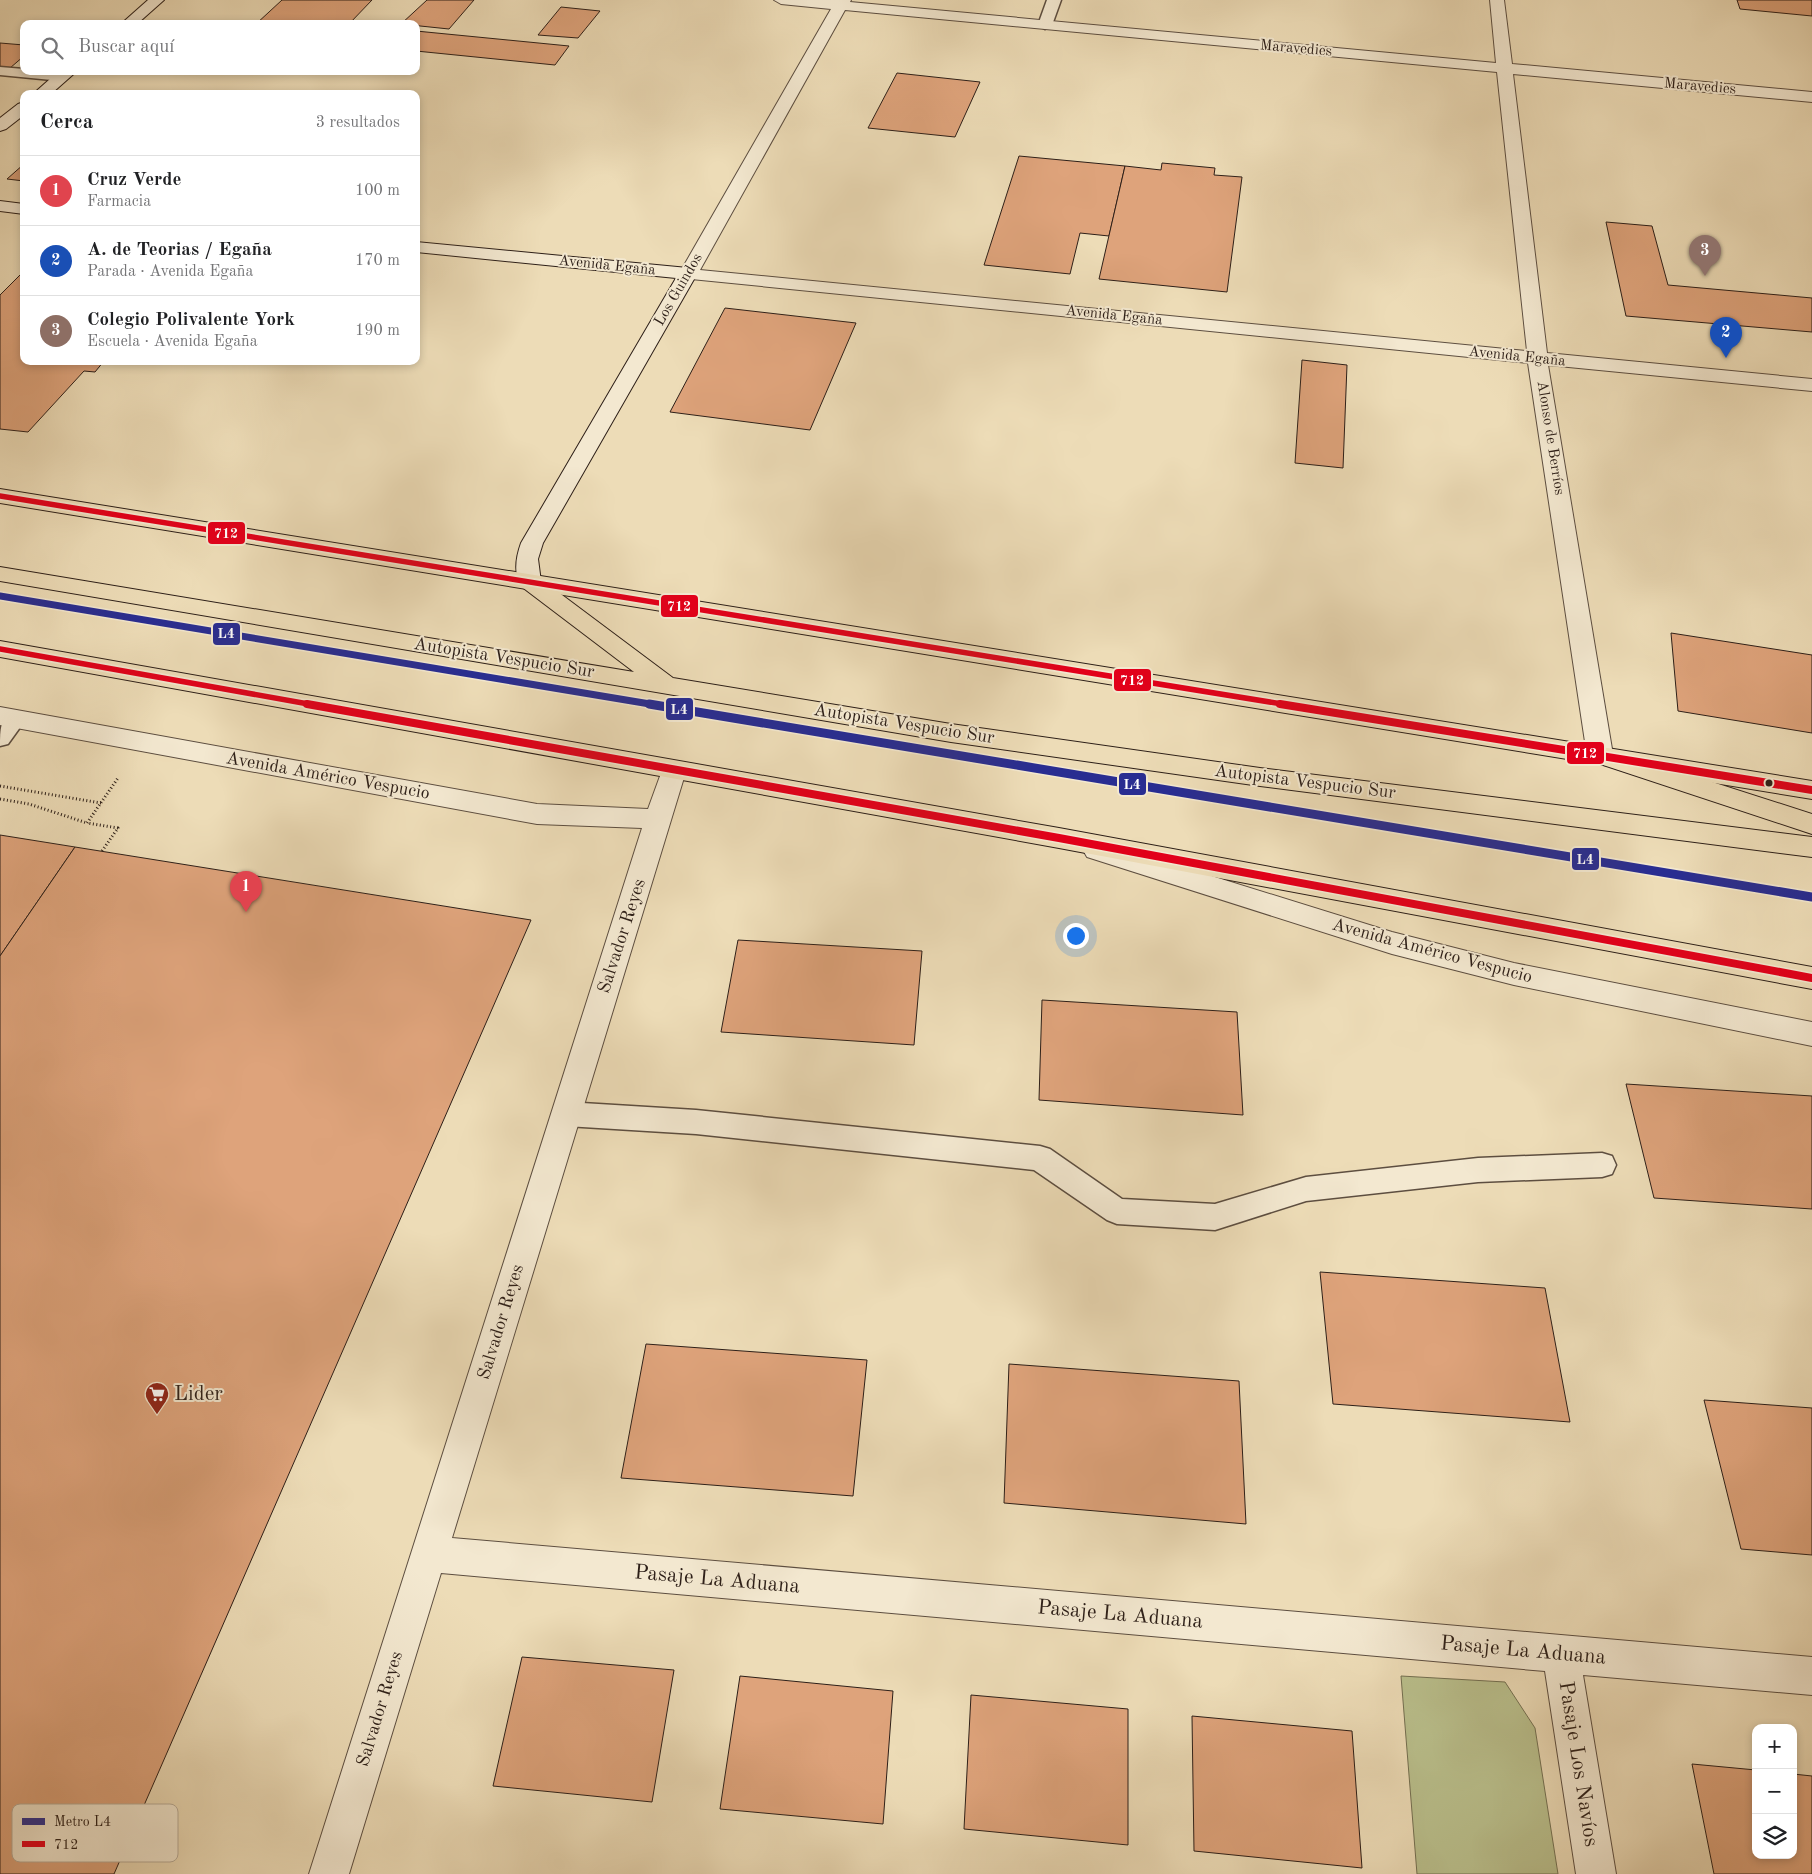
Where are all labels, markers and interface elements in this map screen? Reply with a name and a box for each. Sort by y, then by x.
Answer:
search box [20,20,420,75]
icon: search [38,34,66,62]
text: Buscar aquí [78,38,174,57]
street label: Maravedies [1259,38,1333,60]
street label: Maravedies [1663,76,1737,98]
text: Cerca [40,112,93,133]
text: 3 resultados [316,115,400,131]
text: Cruz Verde [87,171,182,190]
text: 1 [51,183,61,199]
text: 100 m [355,183,400,199]
text: Farmacia [87,194,151,210]
pin: 3 [1689,235,1721,276]
text: A. de Teorias / Egaña [87,241,272,260]
street label: Los Guindos [652,251,706,329]
text: 2 [51,253,61,269]
text: 170 m [355,253,400,269]
street label: Avenida Egaña [558,253,657,279]
text: Parada · Avenida Egaña [87,264,253,280]
street label: Avenida Egaña [1065,303,1164,329]
text: Colegio Polivalente York [87,311,295,330]
pin: 2 [1710,317,1742,358]
text: 3 [51,323,61,339]
text: 190 m [355,323,400,339]
text: Escuela · Avenida Egaña [87,334,258,350]
street label: Avenida Egaña [1468,344,1567,370]
street label: Alonso de Berríos [1534,380,1566,496]
line badge: 712 [207,521,246,545]
text: 712 [214,527,238,541]
line badge: 712 [660,594,699,618]
text: 712 [667,600,691,614]
line badge: L4 [212,622,241,646]
text: L4 [217,627,235,641]
street label: Autopista Vespucio Sur [412,635,596,681]
line badge: 712 [1113,668,1152,692]
text: 712 [1120,674,1144,688]
line badge: L4 [665,697,694,721]
street label: Autopista Vespucio Sur [812,701,996,747]
text: L4 [670,703,688,717]
line badge: 712 [1566,741,1605,765]
text: 712 [1573,747,1597,761]
street label: Avenida Américo Vespucio [225,749,431,803]
street label: Autopista Vespucio Sur [1213,762,1397,802]
line badge: L4 [1118,772,1147,796]
text: L4 [1123,778,1141,792]
unlabelled marker [1764,778,1774,788]
line badge: L4 [1571,847,1600,871]
text: L4 [1576,853,1594,867]
pin: 1 [230,871,262,912]
street label: Salvador Reyes [595,876,649,996]
street label: Avenida Américo Vespucio [1330,916,1534,986]
your location [1063,923,1089,949]
street label: Salvador Reyes [475,1262,527,1382]
supermarket icon: Lider [144,1381,170,1415]
place label: Lider [174,1384,223,1405]
street label: Pasaje La Aduana [633,1562,801,1598]
street label: Pasaje La Aduana [1036,1597,1204,1633]
street label: Pasaje La Aduana [1439,1633,1607,1669]
street label: Salvador Reyes [354,1649,406,1769]
street label: Pasaje Los Navíos [1555,1680,1601,1848]
map controls [1752,1724,1797,1859]
button: + [1752,1724,1797,1769]
button: − [1752,1769,1797,1814]
legend [12,1804,178,1862]
button: layers [1752,1814,1797,1859]
text: Metro L4 [54,1815,111,1829]
text: 712 [54,1838,78,1852]

